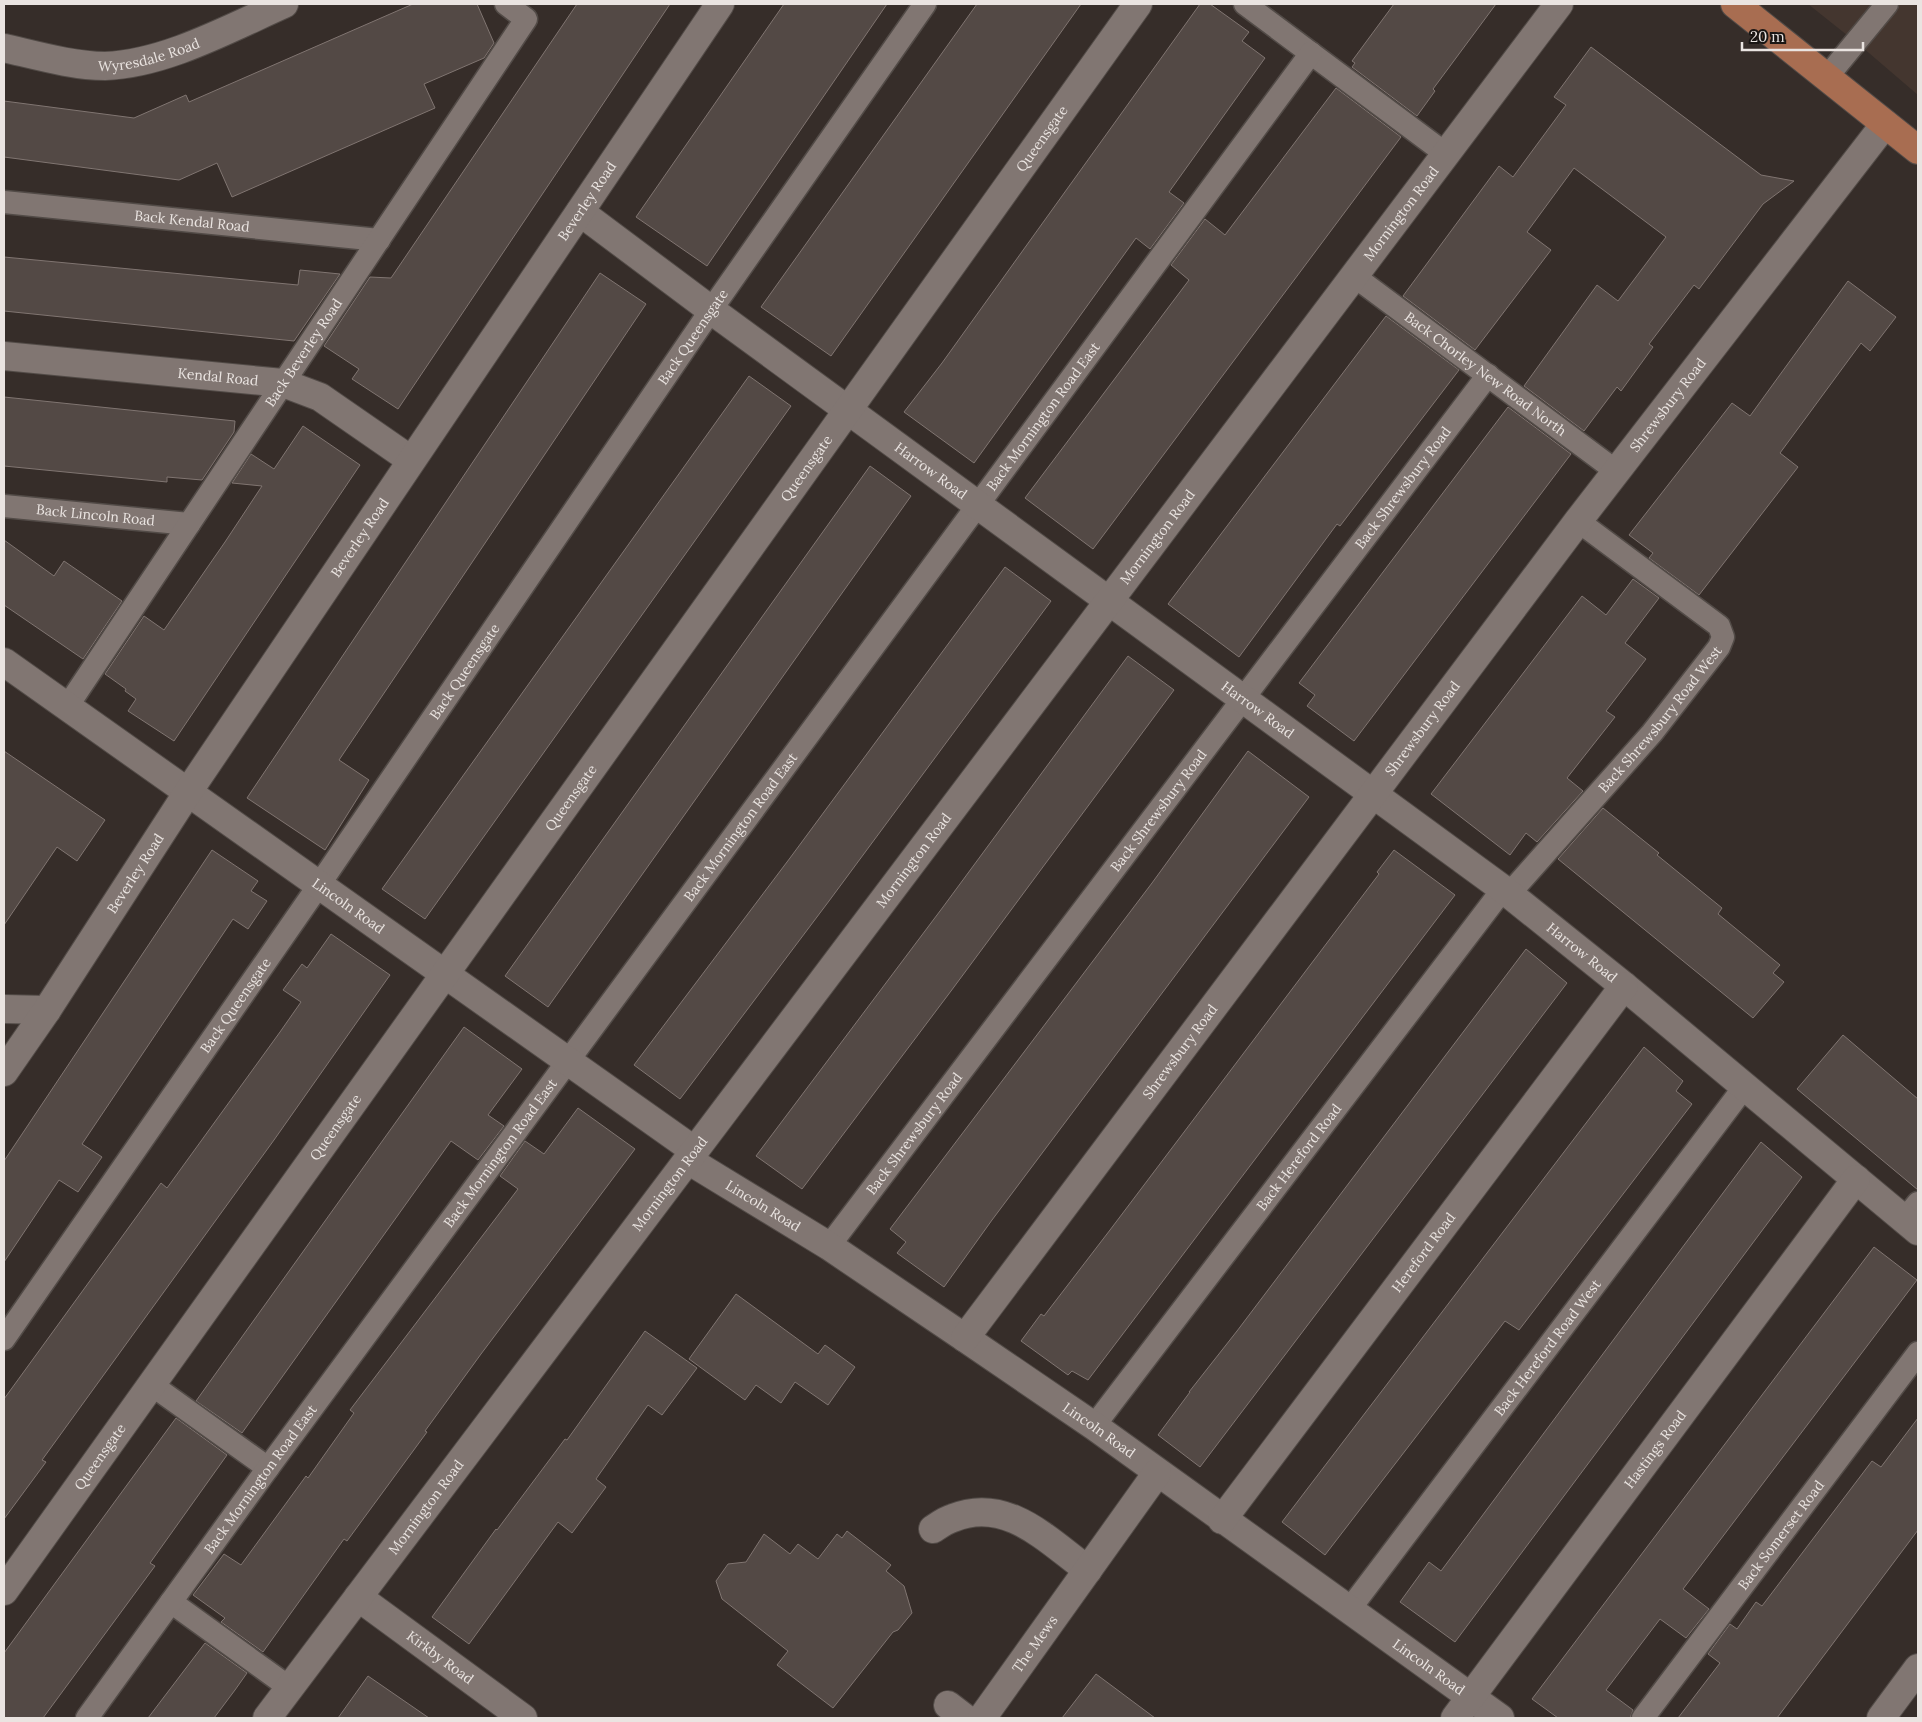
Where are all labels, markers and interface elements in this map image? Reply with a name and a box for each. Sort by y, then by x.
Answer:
scale bar [1742,20,1863,52]
text: 20 m [1750,27,1785,46]
street label: Wyresdale Road [98,34,202,75]
street label: Queensgate [1012,102,1072,175]
street label: Beverley Road [554,158,620,244]
street label: Mornington Road [1360,163,1443,264]
street label: Back Kendal Road [134,206,251,236]
street label: Back Queensgate [654,285,732,388]
street label: Back Beverley Road [261,295,346,410]
street label: Back Chorley New Road North [1401,308,1570,440]
street label: Back Mornington Road East [982,338,1104,494]
street label: Shrewsbury Road [1626,354,1710,456]
street label: Kendal Road [177,364,259,390]
street label: Back Shrewsbury Road [1351,423,1455,552]
street label: Queensgate [776,431,836,505]
street label: Harrow Road [891,438,971,503]
street label: Mornington Road [1116,486,1199,588]
street label: Beverley Road [327,495,393,581]
street label: Back Lincoln Road [35,500,156,530]
street label: Back Queensgate [426,620,504,723]
street label: Back Shrewsbury Road West [1594,642,1726,797]
street label: Harrow Road [1218,677,1298,742]
street label: Shrewsbury Road [1381,677,1464,779]
street label: Back Shrewsbury Road [1106,746,1210,875]
street label: Back Mornington Road East [680,749,802,905]
street label: Queensgate [541,761,601,834]
street label: Mornington Road [872,809,955,911]
street label: Beverley Road [103,830,168,917]
street label: Lincoln Road [309,874,388,938]
street label: Harrow Road [1543,919,1621,986]
street label: Back Queensgate [196,954,275,1057]
street label: Shrewsbury Road [1138,1001,1221,1103]
street label: Back Shrewsbury Road [862,1069,966,1198]
street label: Back Mornington Road East [439,1075,561,1231]
street label: Queensgate [306,1090,365,1164]
street label: Back Hereford Road [1252,1100,1345,1214]
street label: Mornington Road [628,1133,711,1235]
street label: Lincoln Road [722,1176,804,1236]
street label: Hereford Road [1388,1209,1459,1296]
street label: Back Hereford Road West [1490,1275,1605,1419]
street label: Lincoln Road [1059,1398,1139,1462]
street label: Back Mornington Road East [200,1401,321,1557]
street label: Hastings Road [1620,1407,1690,1492]
street label: Queensgate [70,1420,130,1494]
street label: Mornington Road [384,1456,467,1558]
street label: Back Somerset Road [1734,1477,1828,1593]
street label: The Mews [1008,1612,1062,1676]
street label: Kirkby Road [403,1627,477,1688]
street label: Lincoln Road [1389,1635,1468,1699]

